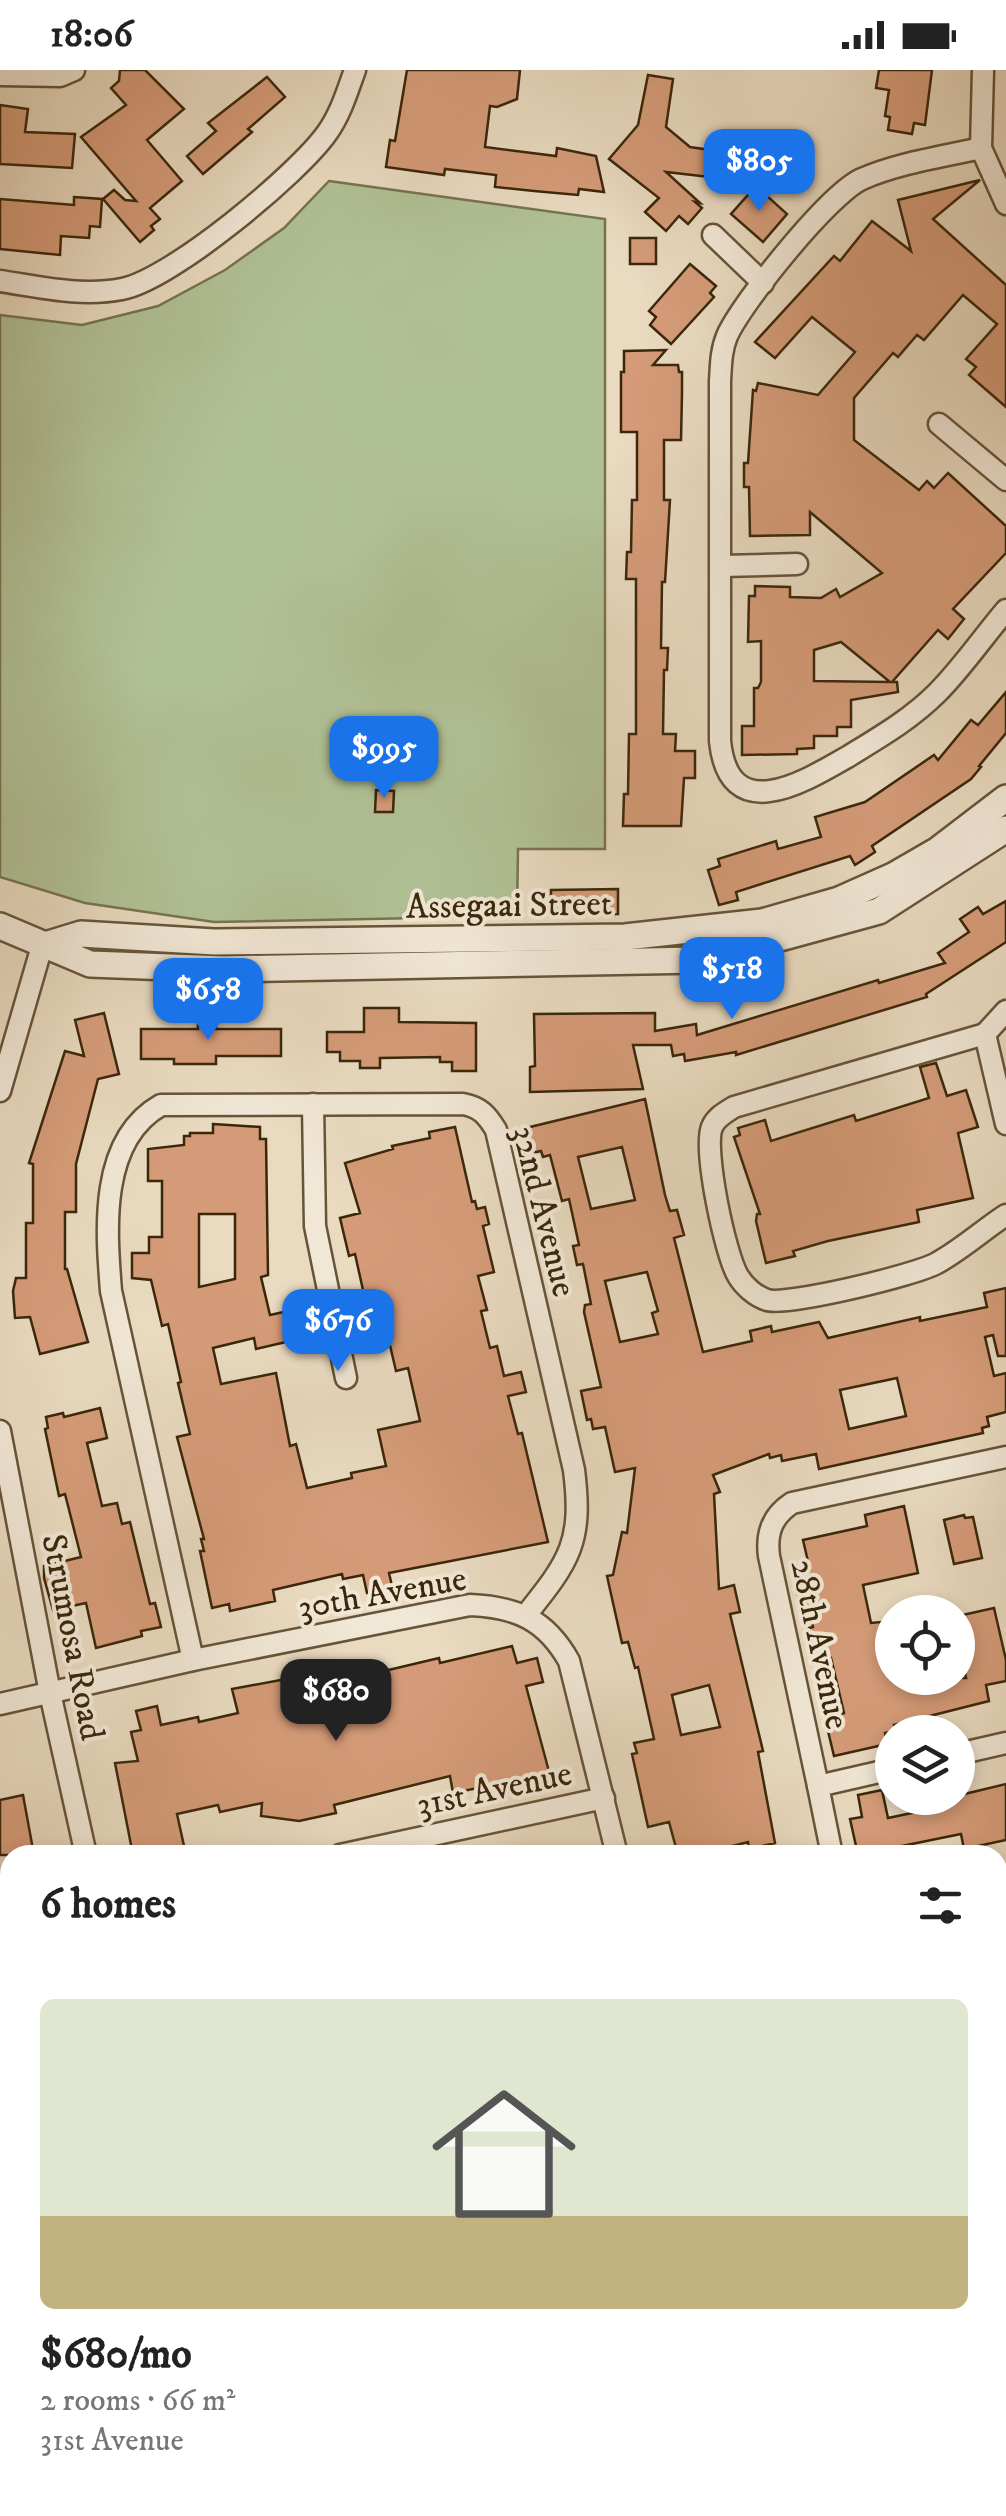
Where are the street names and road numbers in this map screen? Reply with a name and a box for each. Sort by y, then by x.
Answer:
street label: Assegaai Street [406,882,613,930]
street label: 32nd Avenue [501,1122,585,1301]
street label: Strumosa Road [30,1530,114,1745]
street label: 28th Avenue [780,1555,859,1733]
street label: 30th Avenue [295,1558,470,1630]
street label: 31st Avenue [413,1752,576,1828]

